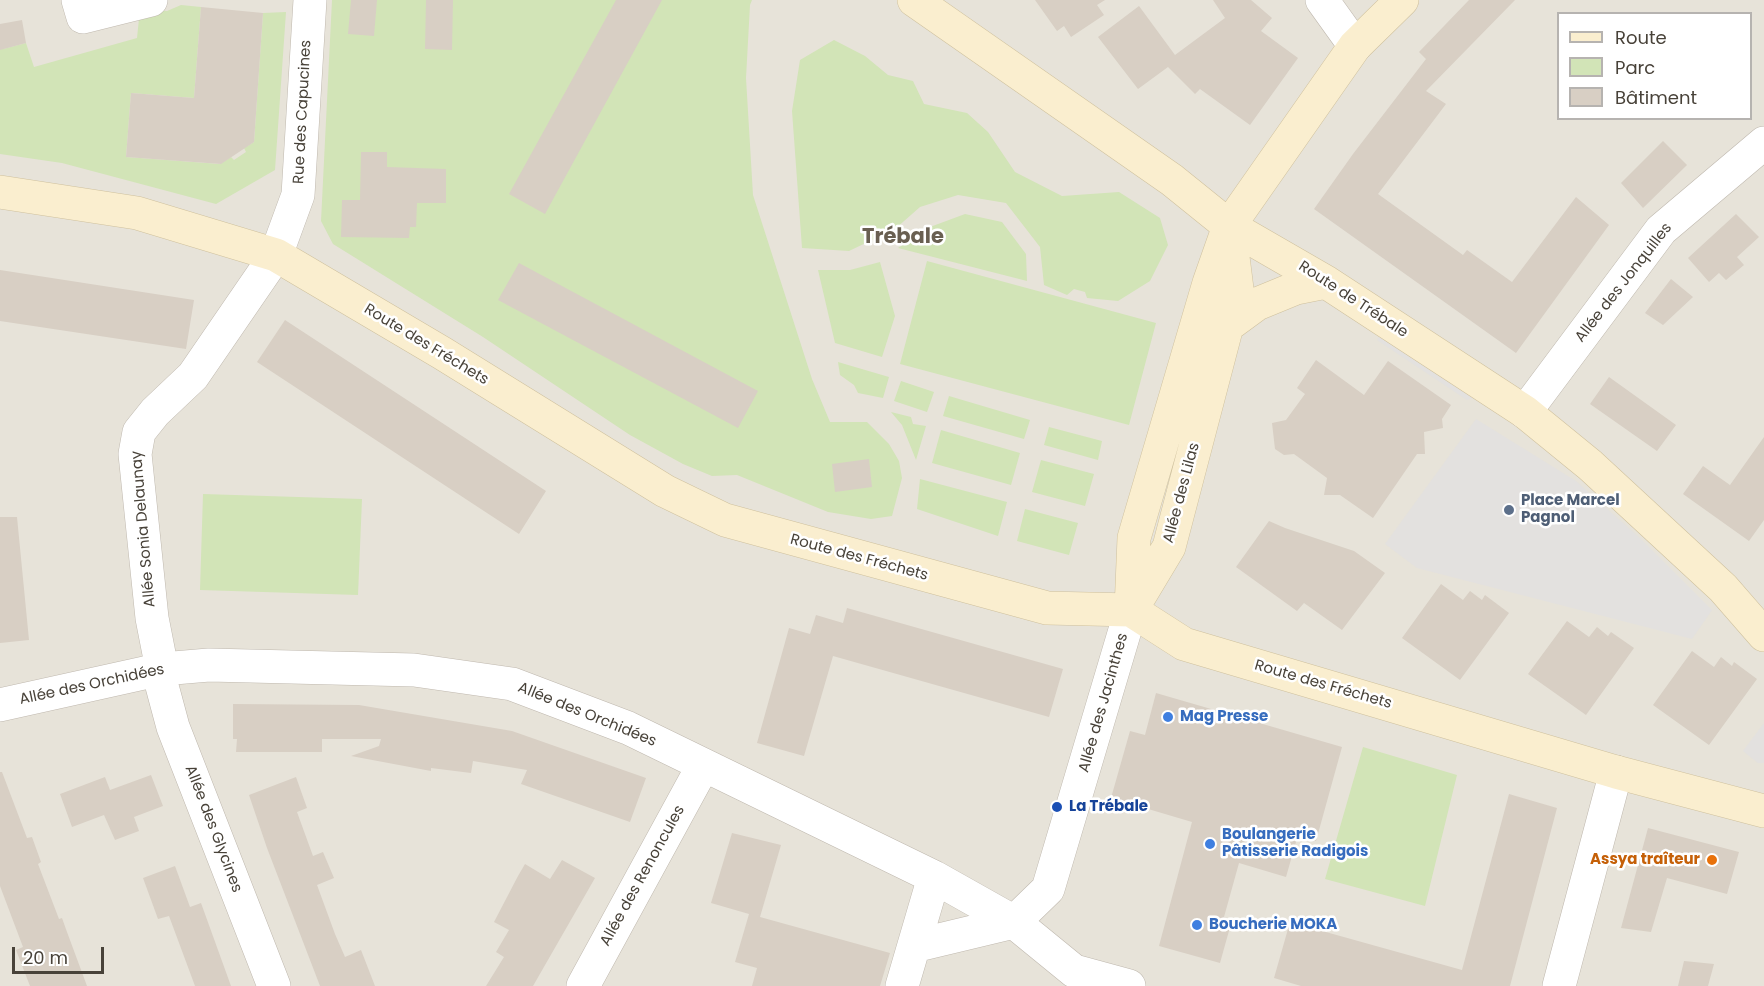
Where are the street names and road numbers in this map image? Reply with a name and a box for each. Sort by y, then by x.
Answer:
street label: Rue des Capucines [290,39,316,185]
street label: Allée des Jonquilles [1572,220,1676,346]
street label: Route de Trébale [1295,258,1411,342]
street label: Route des Fréchets [360,301,492,389]
street label: Allée des Lilas [1160,441,1204,545]
street label: Allée Sonia Delaunay [128,450,160,608]
street label: Route des Fréchets [788,531,930,585]
street label: Allée des Jacinthes [1075,631,1133,775]
street label: Route des Fréchets [1252,657,1394,713]
street label: Allée des Orchidées [18,661,166,709]
street label: Allée des Orchidées [515,679,659,751]
street label: Allée des Glycines [180,763,246,895]
street label: Allée des Renoncules [597,802,689,950]

